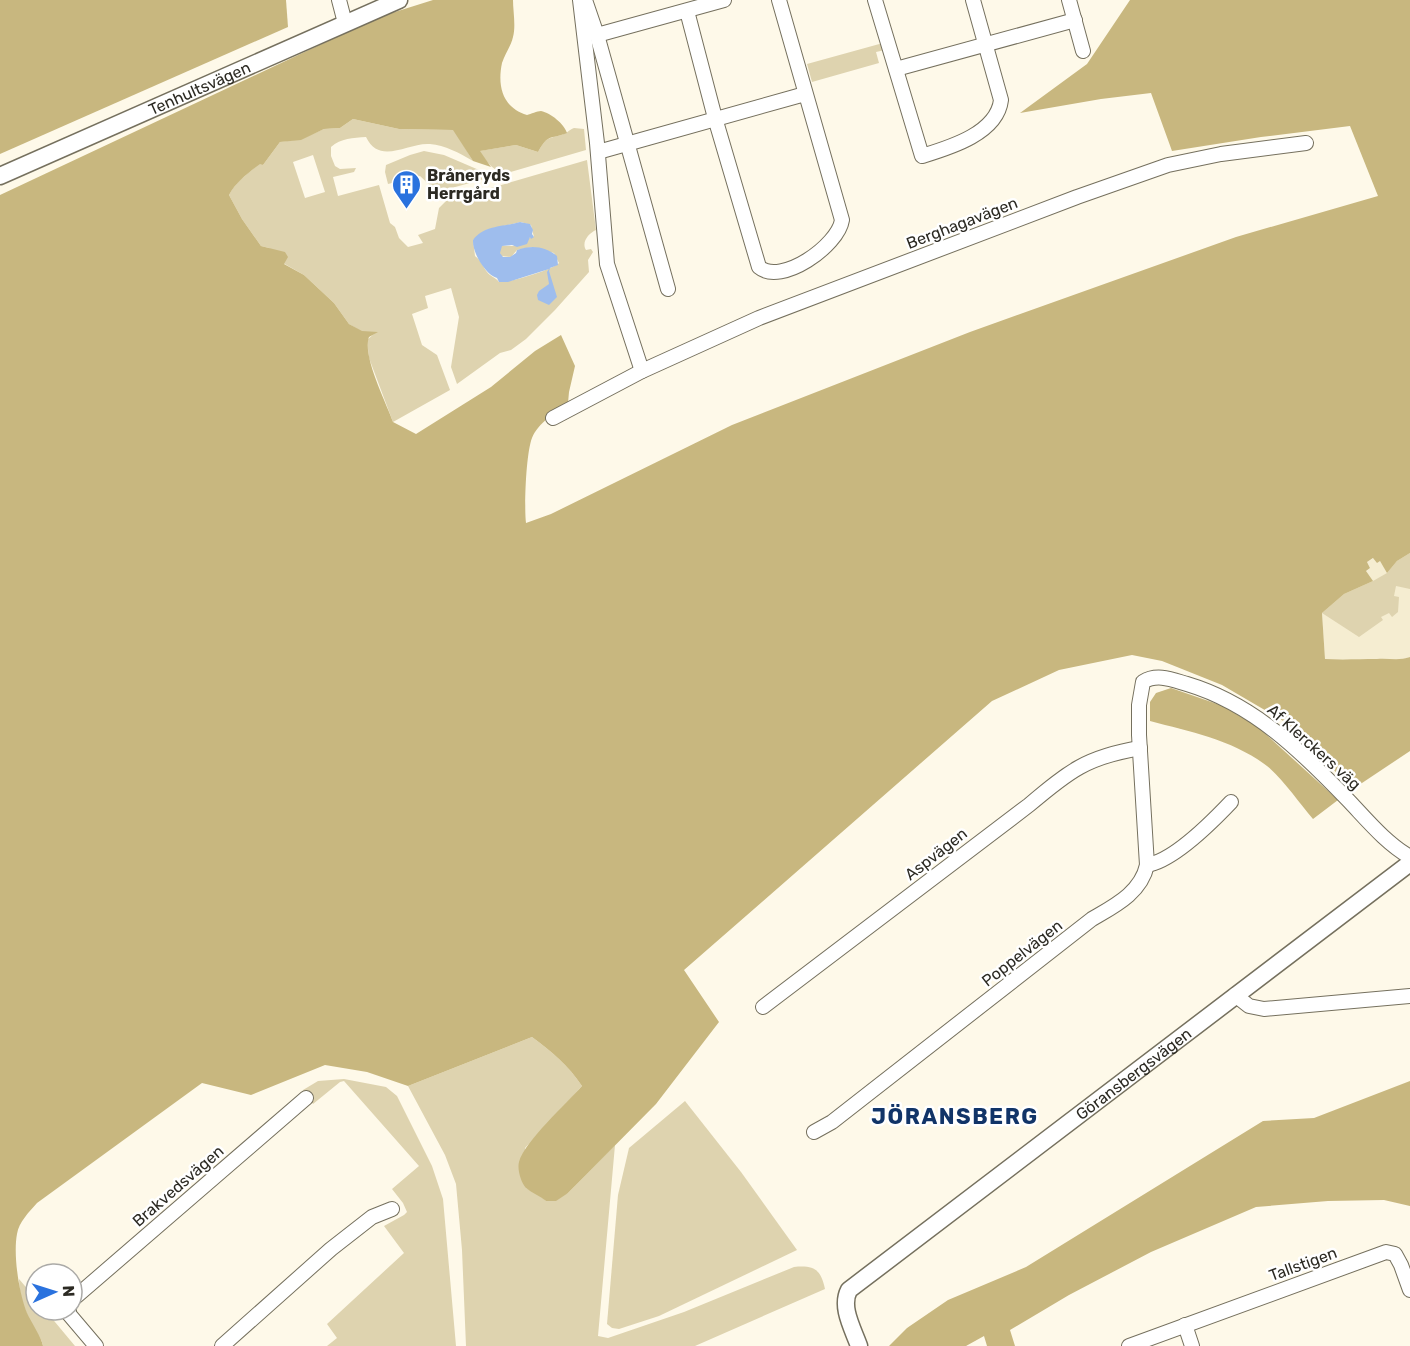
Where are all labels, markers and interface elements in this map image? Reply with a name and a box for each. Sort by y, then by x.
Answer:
street label: Tenhultsvägen [146,57,253,119]
place label: Bråneryds Herrgård [427,166,510,203]
building icon: Bråneryds Herrgård [390,168,422,210]
street label: Berghagavägen [904,193,1020,253]
street label: Af Klerckers väg [1263,700,1365,794]
street label: Aspvägen [901,824,971,884]
street label: Poppelvägen [978,916,1066,990]
street label: Göransbergsvägen [1072,1024,1195,1124]
district label: JÖRANSBERG [871,1103,1039,1130]
street label: Brakvedsvägen [129,1141,227,1231]
street label: Tallstigen [1266,1243,1340,1285]
north arrow [24,1262,84,1322]
text: N [59,1285,78,1297]

